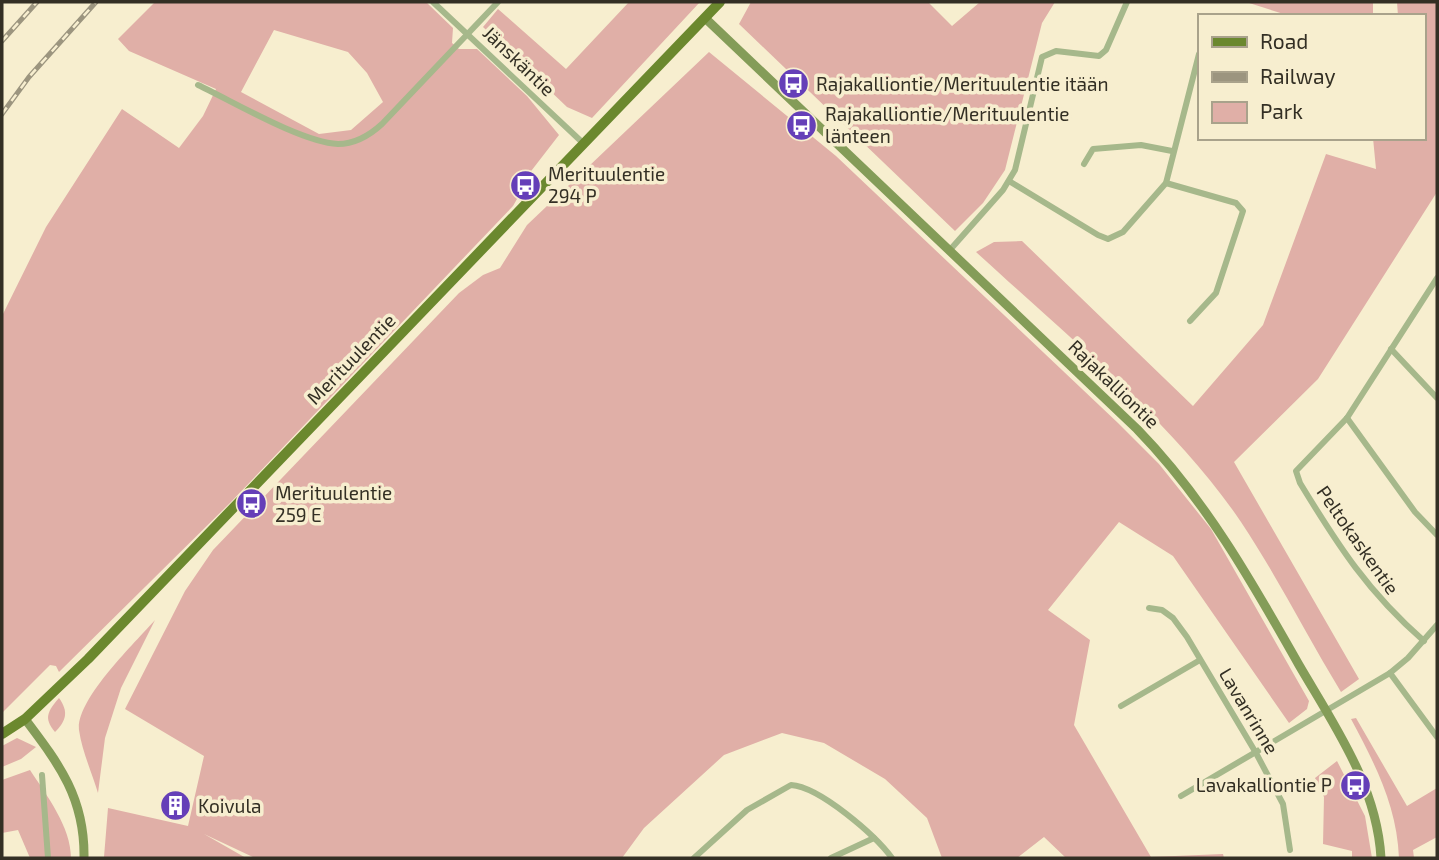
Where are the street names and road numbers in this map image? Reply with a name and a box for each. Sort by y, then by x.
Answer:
street label: Jänskäntie [479,21,560,100]
street label: Merituulentie [302,309,400,409]
street label: Rajakalliontie [1064,335,1165,433]
street label: Peltokaskentie [1312,481,1404,598]
street label: Lavanrinne [1215,664,1284,758]

